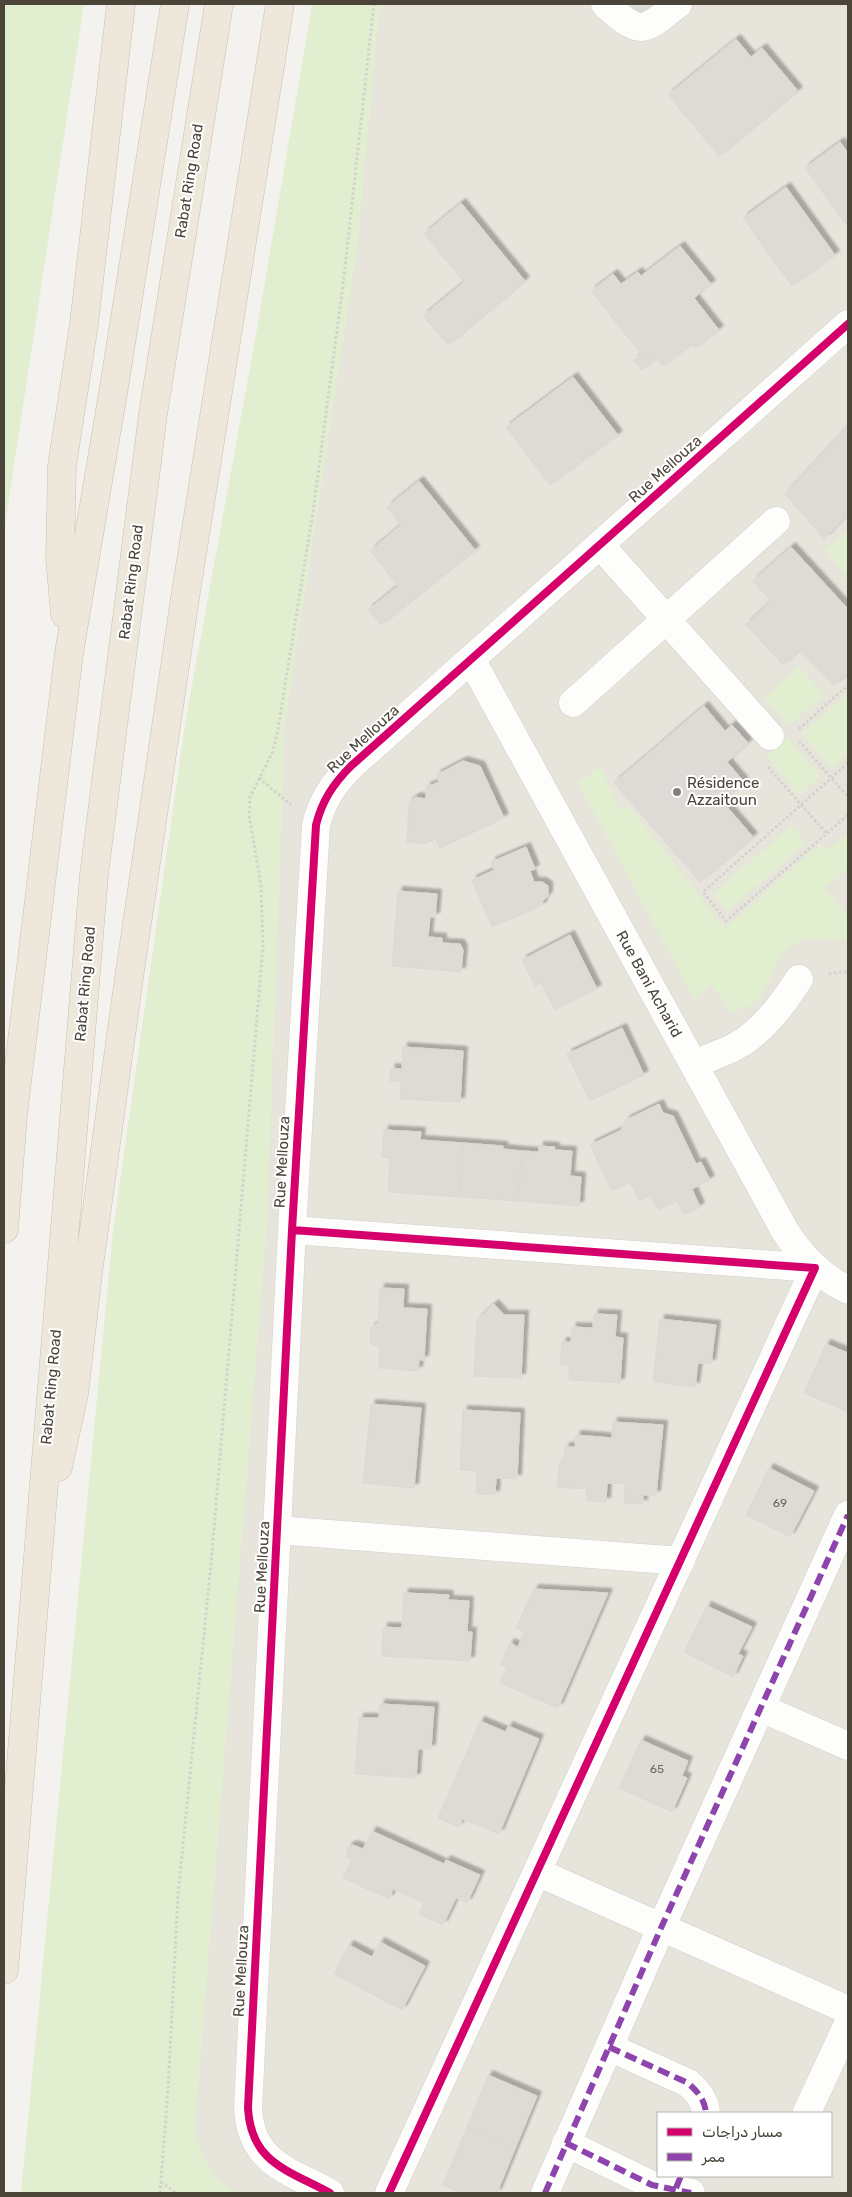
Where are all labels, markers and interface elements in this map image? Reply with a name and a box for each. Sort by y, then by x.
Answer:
street label: Rabat Ring Road [171,123,207,239]
street label: Rue Mellouza [625,432,705,506]
street label: Rabat Ring Road [115,524,147,640]
street label: Rue Mellouza [323,701,403,777]
place label: Résidence Azzaitoun [687,774,760,809]
marker: Résidence Azzaitoun [671,786,683,798]
street label: Rabat Ring Road [71,926,99,1042]
street label: Rue Bani Acharid [612,928,686,1040]
street label: Rue Mellouza [271,1116,293,1208]
street label: Rabat Ring Road [37,1329,65,1445]
house number: 69 [773,1496,787,1510]
street label: Rue Mellouza [251,1521,273,1613]
house number: 65 [650,1762,664,1776]
street label: Rue Mellouza [230,1925,252,2017]
legend [657,2112,832,2177]
text: مسار دراجات [702,2123,783,2141]
text: ممر [701,2148,725,2166]

